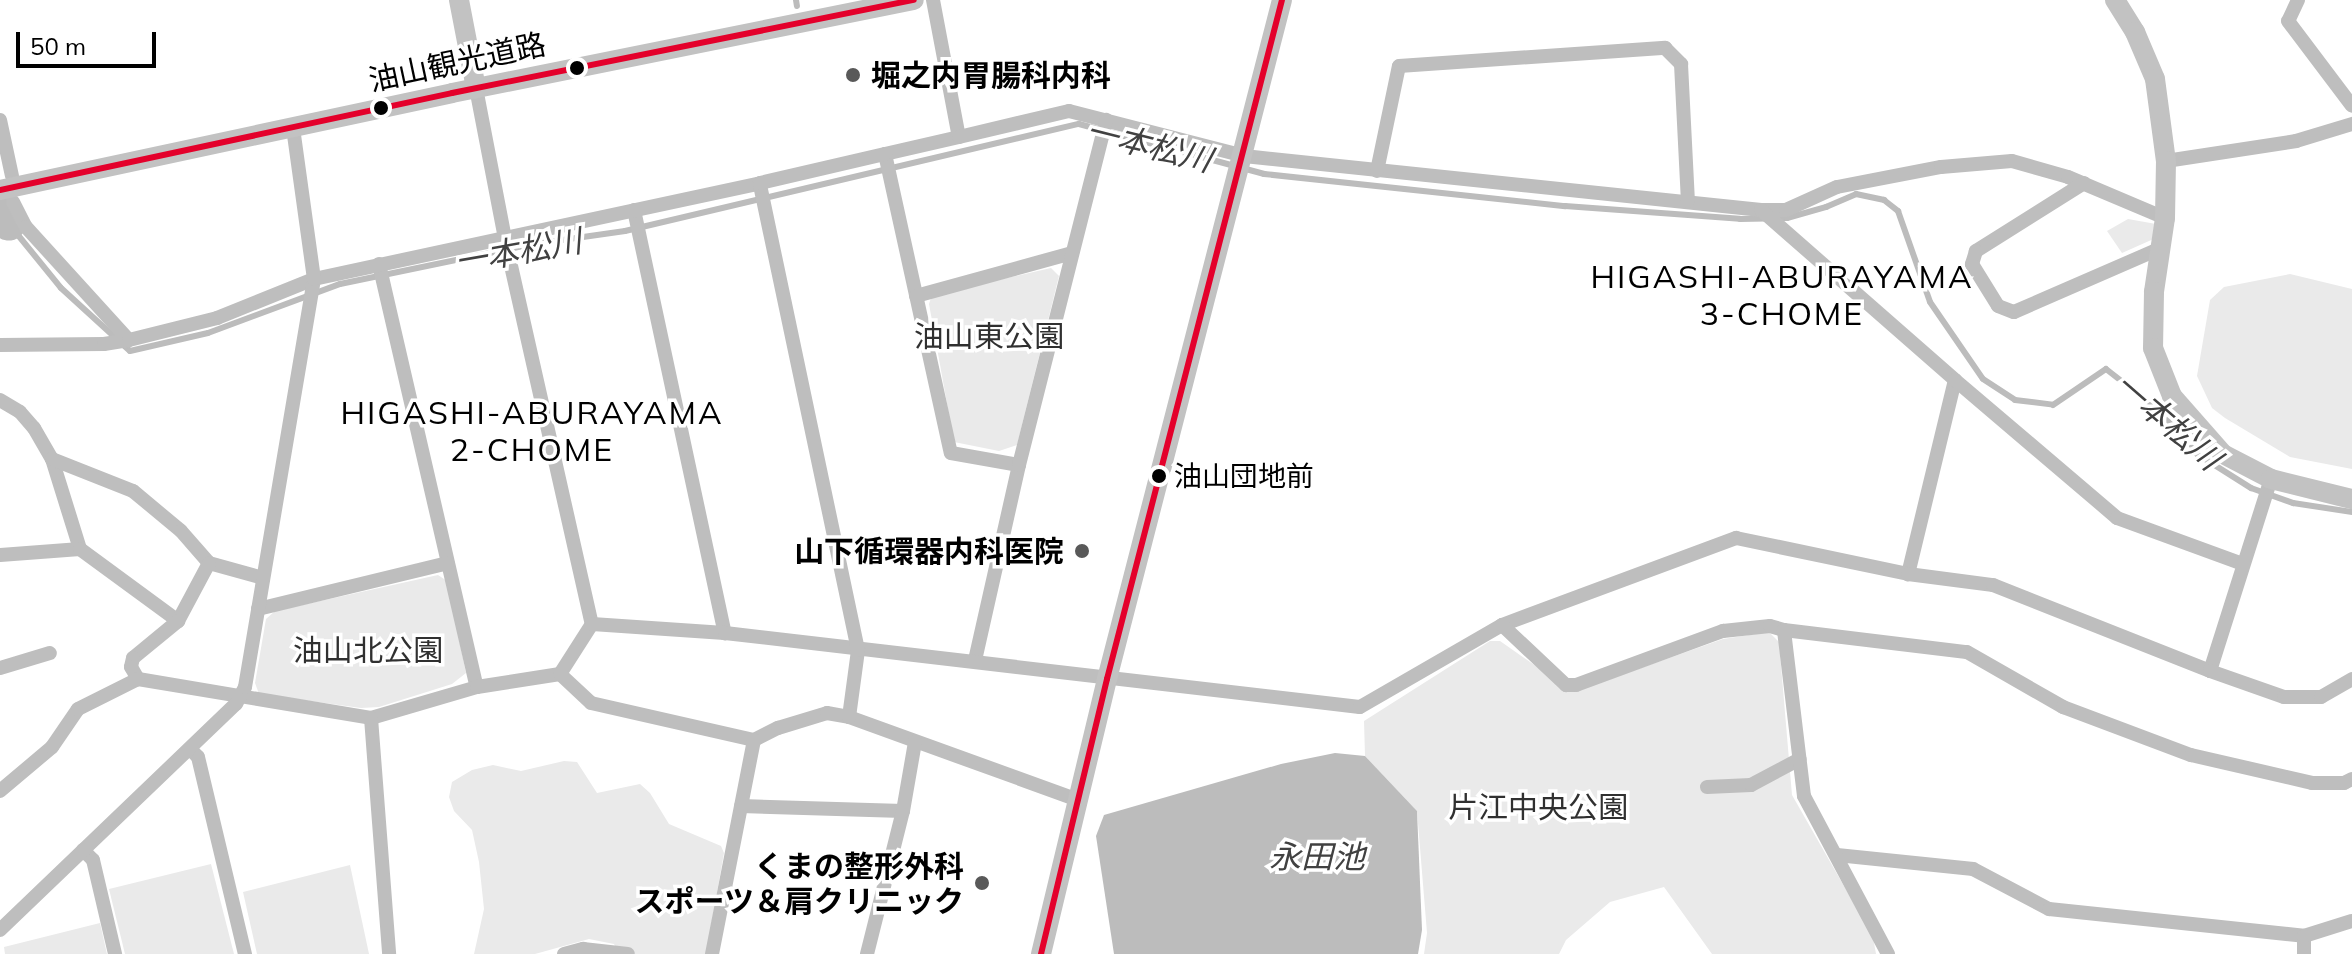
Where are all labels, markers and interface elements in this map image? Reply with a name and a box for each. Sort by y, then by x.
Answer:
scale bar [20,16,160,66]
street label: 油山観光道路 [365,26,549,98]
text: 50 m [30,31,86,61]
place label: 堀之内胃腸科内科 [871,57,1111,93]
unlabelled marker [569,60,585,76]
marker: 堀之内胃腸科内科 [842,64,864,86]
unlabelled marker [373,100,389,116]
water label: 一本松川 [1082,111,1216,179]
water label: 一本松川 [452,221,584,281]
district label: HIGASHI-ABURAYAMA 3-CHOME [1590,258,1974,333]
park label: 油山東公園 [914,318,1064,354]
water label: 一本松川 [2107,365,2229,477]
district label: HIGASHI-ABURAYAMA 2-CHOME [340,394,724,469]
place label: 油山団地前 [1174,459,1314,493]
marker: 油山団地前 [1151,468,1167,484]
place label: 山下循環器内科医院 [794,533,1064,569]
marker: 山下循環器内科医院 [1071,540,1093,562]
park label: 油山北公園 [293,632,443,668]
park label: 片江中央公園 [1448,789,1628,825]
water label: 永田池 [1269,837,1365,875]
place label: くまの整形外科 スポーツ＆肩クリニック [634,848,964,918]
marker: くまの整形外科 スポーツ＆肩クリニック [971,872,993,894]

